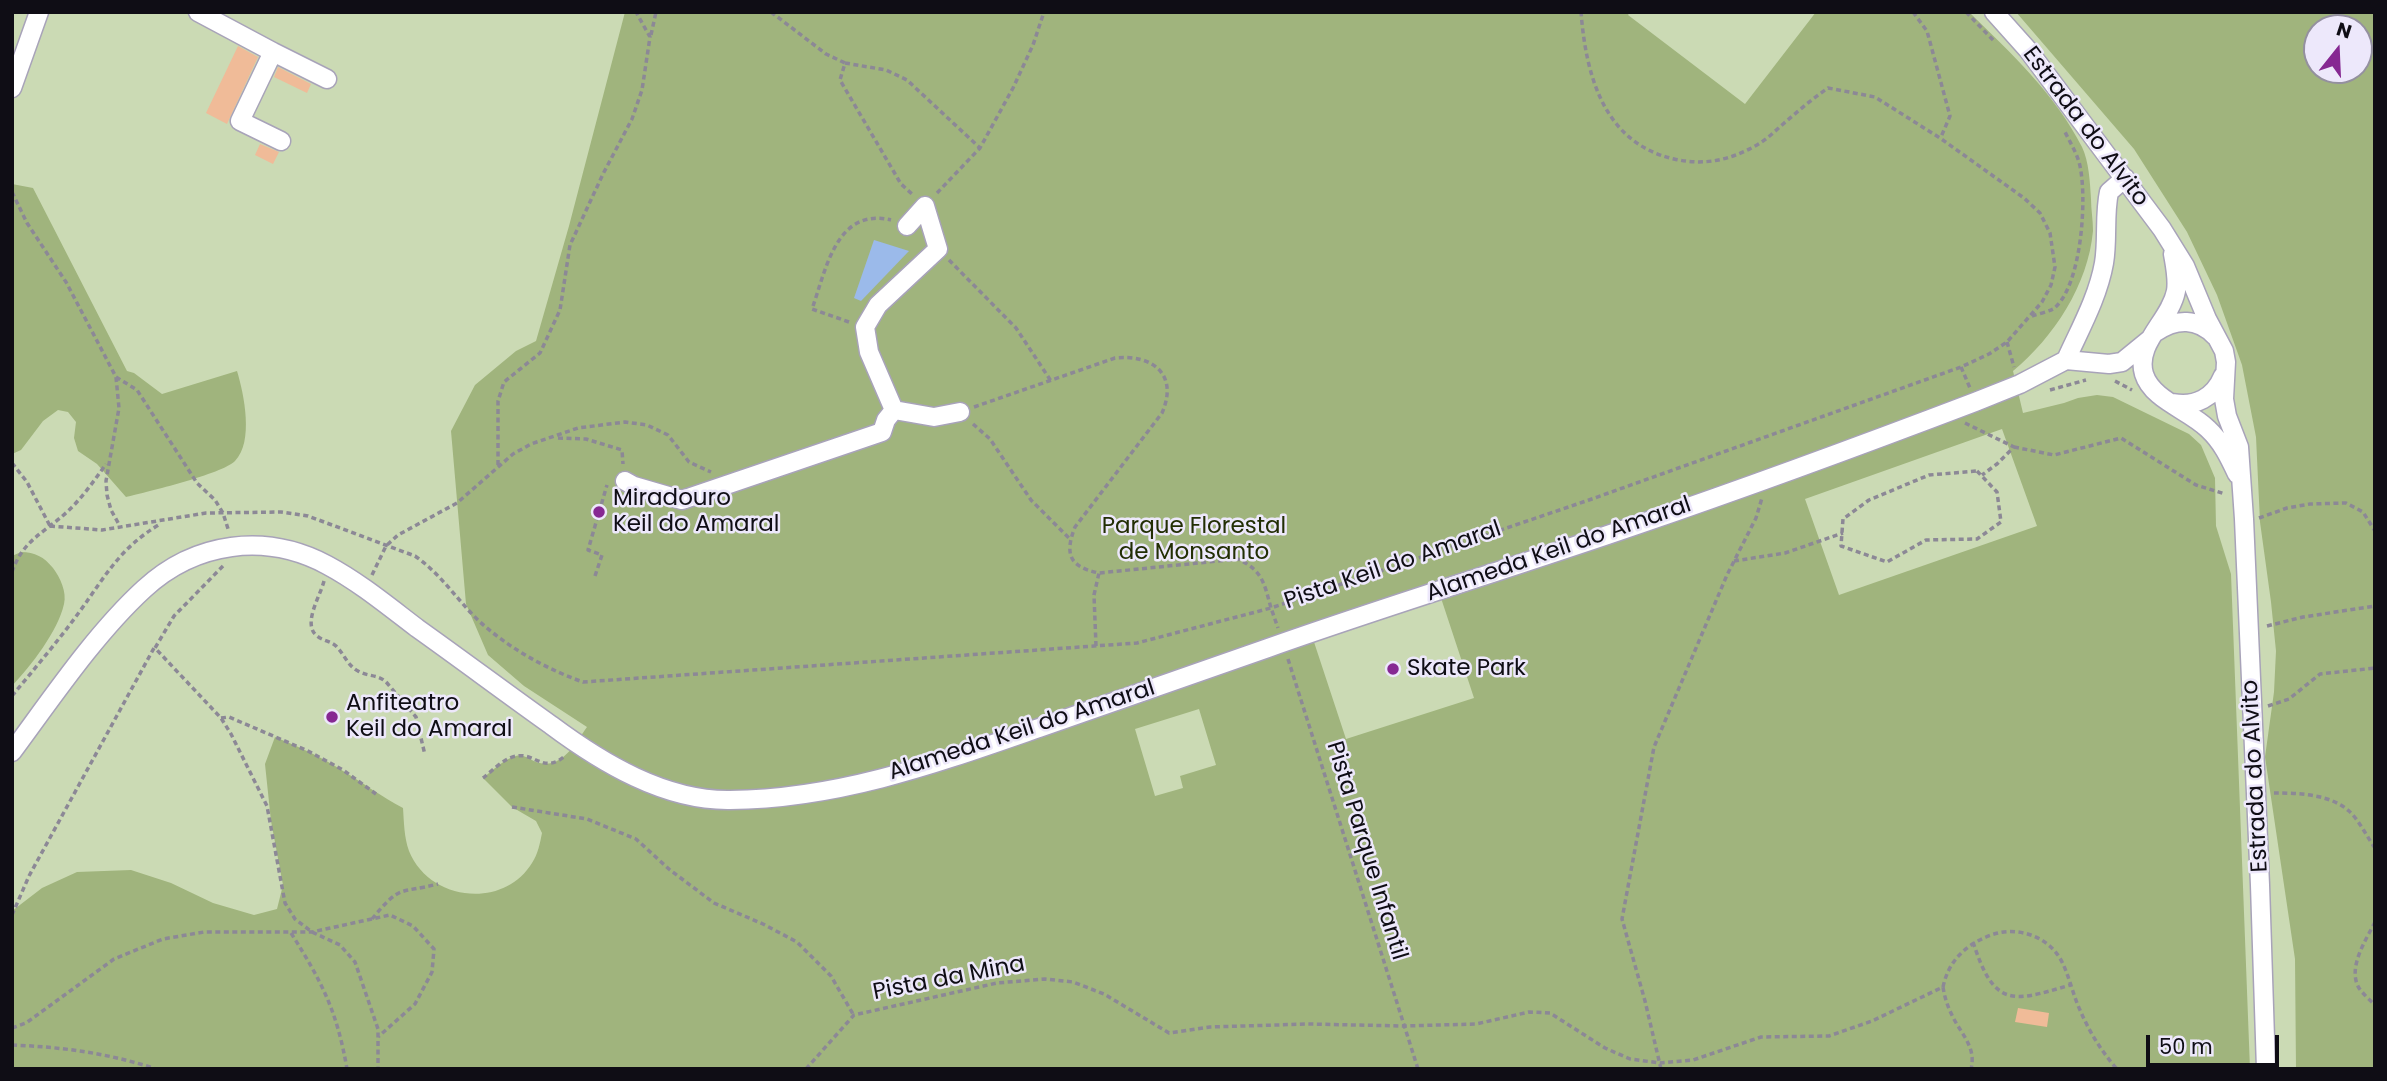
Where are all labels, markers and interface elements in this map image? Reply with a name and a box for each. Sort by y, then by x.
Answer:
north arrow [2303,14,2373,84]
text: N [2333,15,2355,46]
street label: Estrada do Alvito [2016,42,2154,212]
place label: Miradouro Keil do Amaral [613,485,779,539]
street label: Alameda Keil do Amaral [1423,492,1695,608]
marker: Miradouro Keil do Amaral [591,504,607,520]
park label: Parque Florestal de Monsanto [1102,513,1286,567]
street label: Pista Keil do Amaral [1281,516,1505,616]
place label: Skate Park [1407,655,1526,683]
marker: Skate Park [1385,661,1401,677]
street label: Alameda Keil do Amaral [885,675,1159,787]
street label: Estrada do Alvito [2237,679,2275,873]
place label: Anfiteatro Keil do Amaral [346,690,512,744]
marker: Anfiteatro Keil do Amaral [324,709,340,725]
street label: Pista Parque Infantil [1320,738,1412,964]
street label: Pista da Mina [871,951,1027,1007]
scale bar [2149,1021,2282,1066]
text: 50 m [2159,1032,2213,1061]

